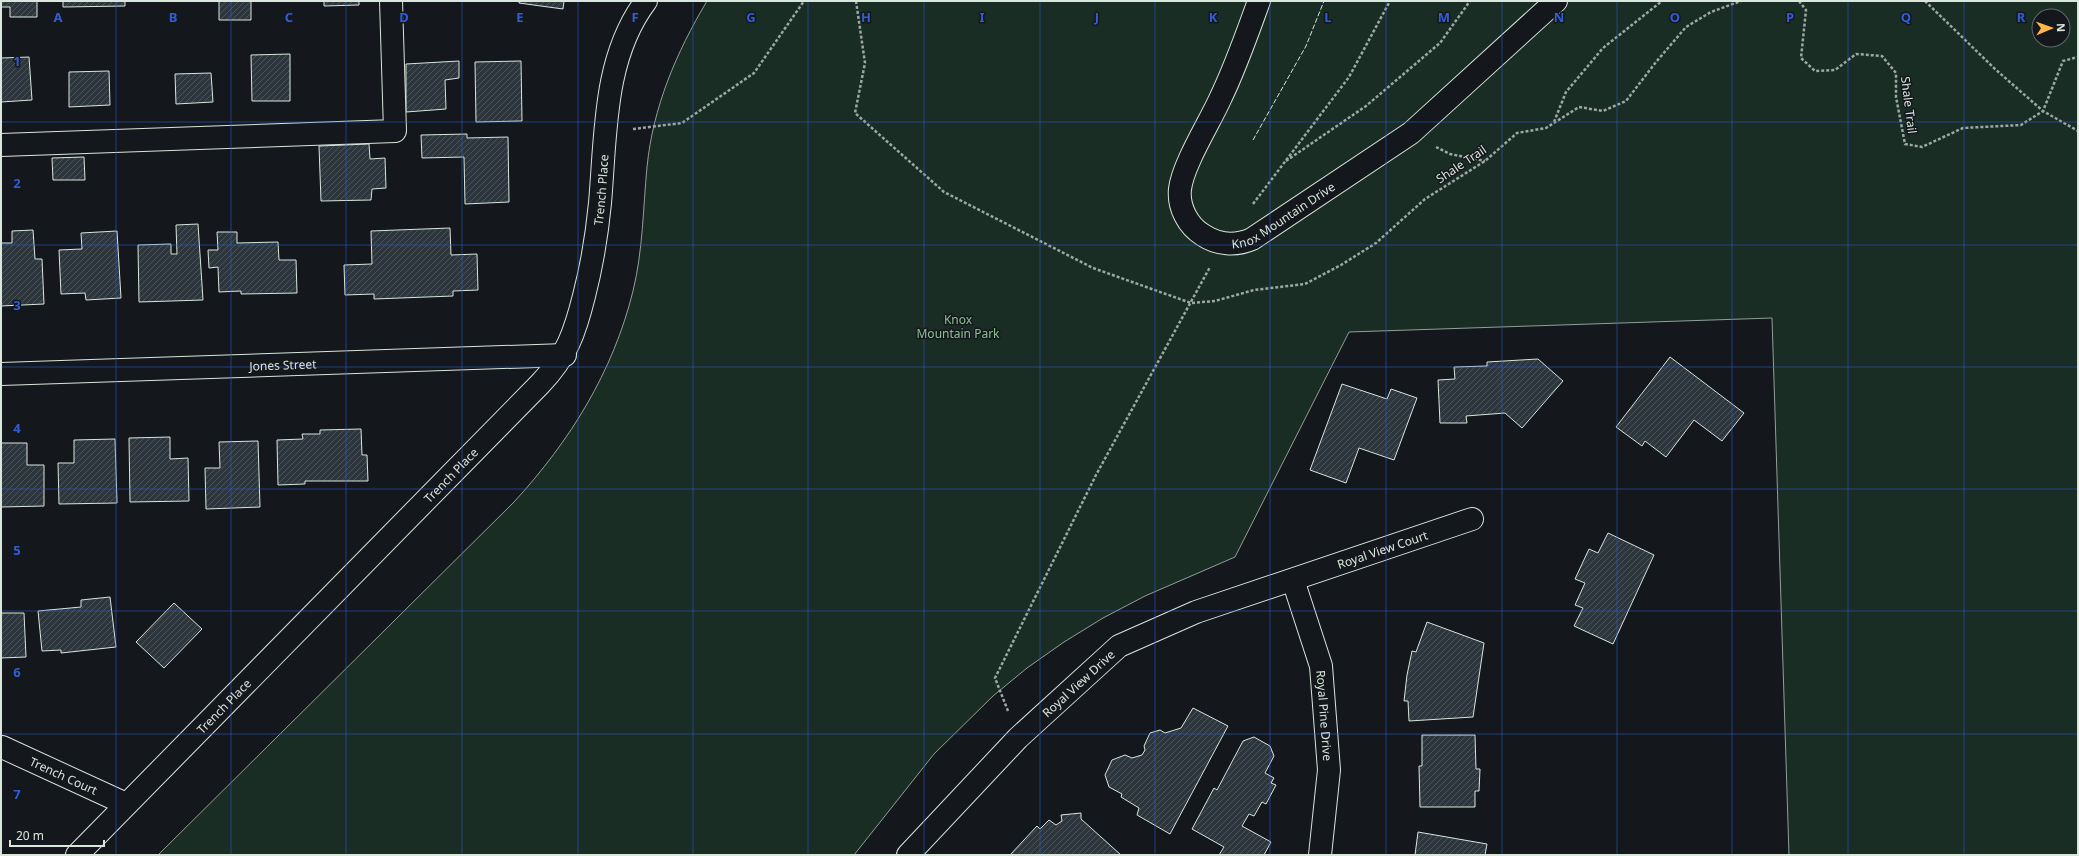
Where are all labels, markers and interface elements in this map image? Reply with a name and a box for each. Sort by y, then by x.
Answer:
text: A [54,8,63,26]
text: B [169,8,177,26]
text: C [285,8,293,26]
text: D [399,8,409,26]
text: E [516,8,524,26]
text: F [631,8,639,26]
text: G [746,8,756,26]
text: H [861,8,871,26]
text: I [979,8,985,26]
text: J [1094,8,1099,26]
text: K [1209,8,1218,26]
text: L [1324,8,1332,26]
text: M [1438,8,1450,26]
text: N [1554,8,1564,26]
text: O [1670,8,1680,26]
text: P [1786,8,1794,26]
text: Q [1901,8,1911,26]
text: R [2017,8,2026,26]
north arrow [2031,8,2071,48]
text: N [2054,23,2069,32]
text: 1 [13,52,21,70]
street label: Shale Trail [1897,75,1921,135]
street label: Shale Trail [1432,141,1490,187]
street label: Trench Place [589,154,612,226]
text: 2 [13,174,21,192]
street label: Knox Mountain Drive [1231,178,1338,252]
text: 3 [13,296,21,314]
park label: Knox Mountain Park [916,311,1000,342]
street label: Jones Street [248,355,317,374]
text: 4 [13,419,21,437]
street label: Trench Place [420,443,482,506]
street label: Royal View Court [1335,526,1430,572]
text: 5 [13,541,21,559]
street label: Royal View Drive [1038,646,1118,721]
text: 6 [13,663,21,681]
street label: Royal Pine Drive [1313,669,1337,762]
street label: Trench Place [193,675,255,737]
street label: Trench Court [27,752,101,799]
text: 7 [13,785,21,803]
scale bar [10,822,104,848]
text: 20 m [16,827,44,844]

